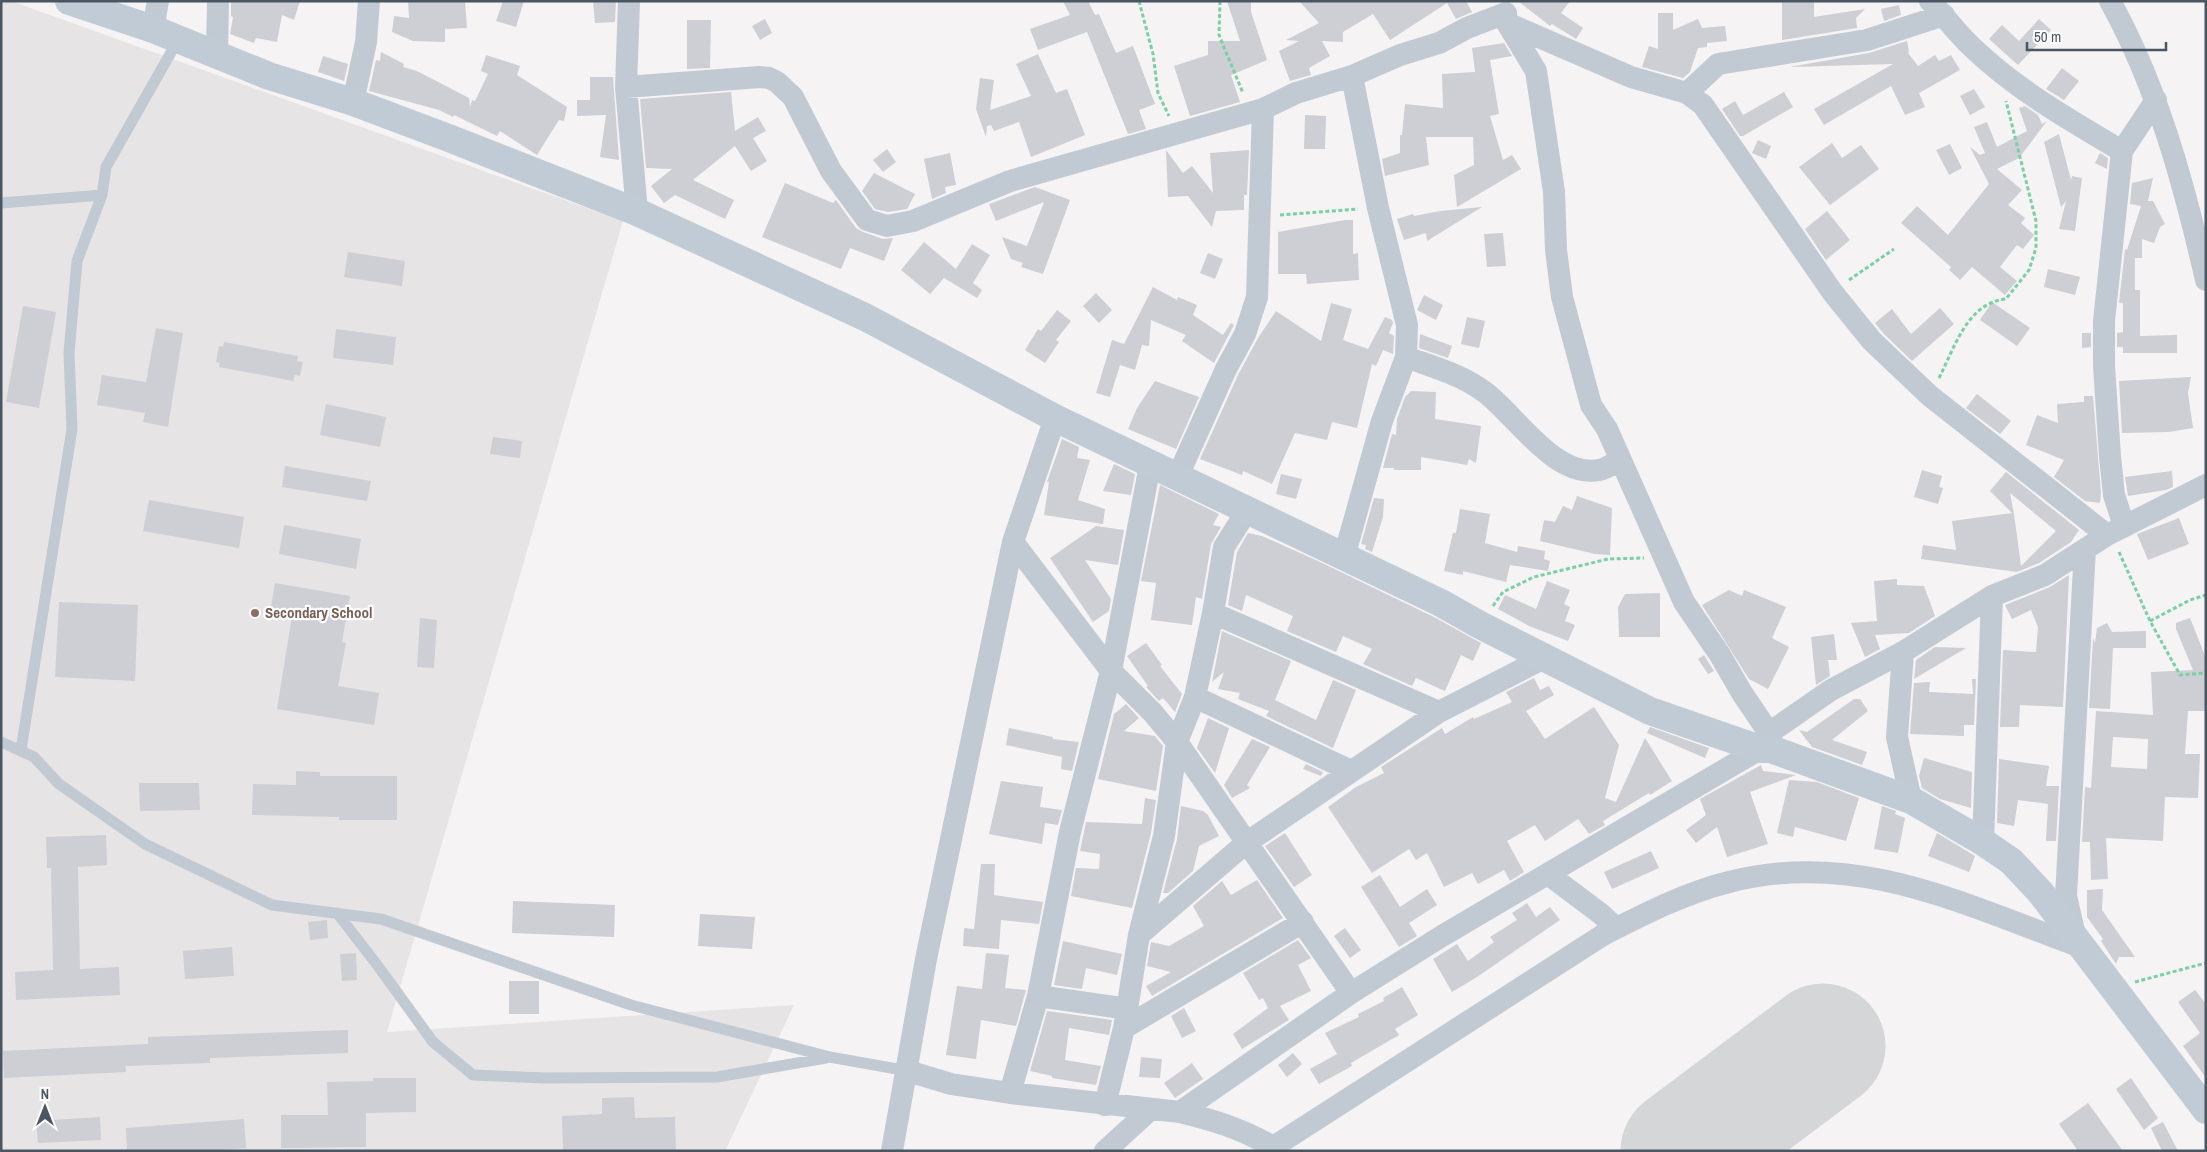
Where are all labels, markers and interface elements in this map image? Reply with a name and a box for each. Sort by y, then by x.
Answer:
scale bar [2027,20,2166,52]
text: 50 m [2034,26,2061,47]
place label: Secondary School [265,602,372,623]
marker: Secondary School [249,607,261,619]
north arrow [20,1082,70,1132]
text: N [41,1085,49,1103]

